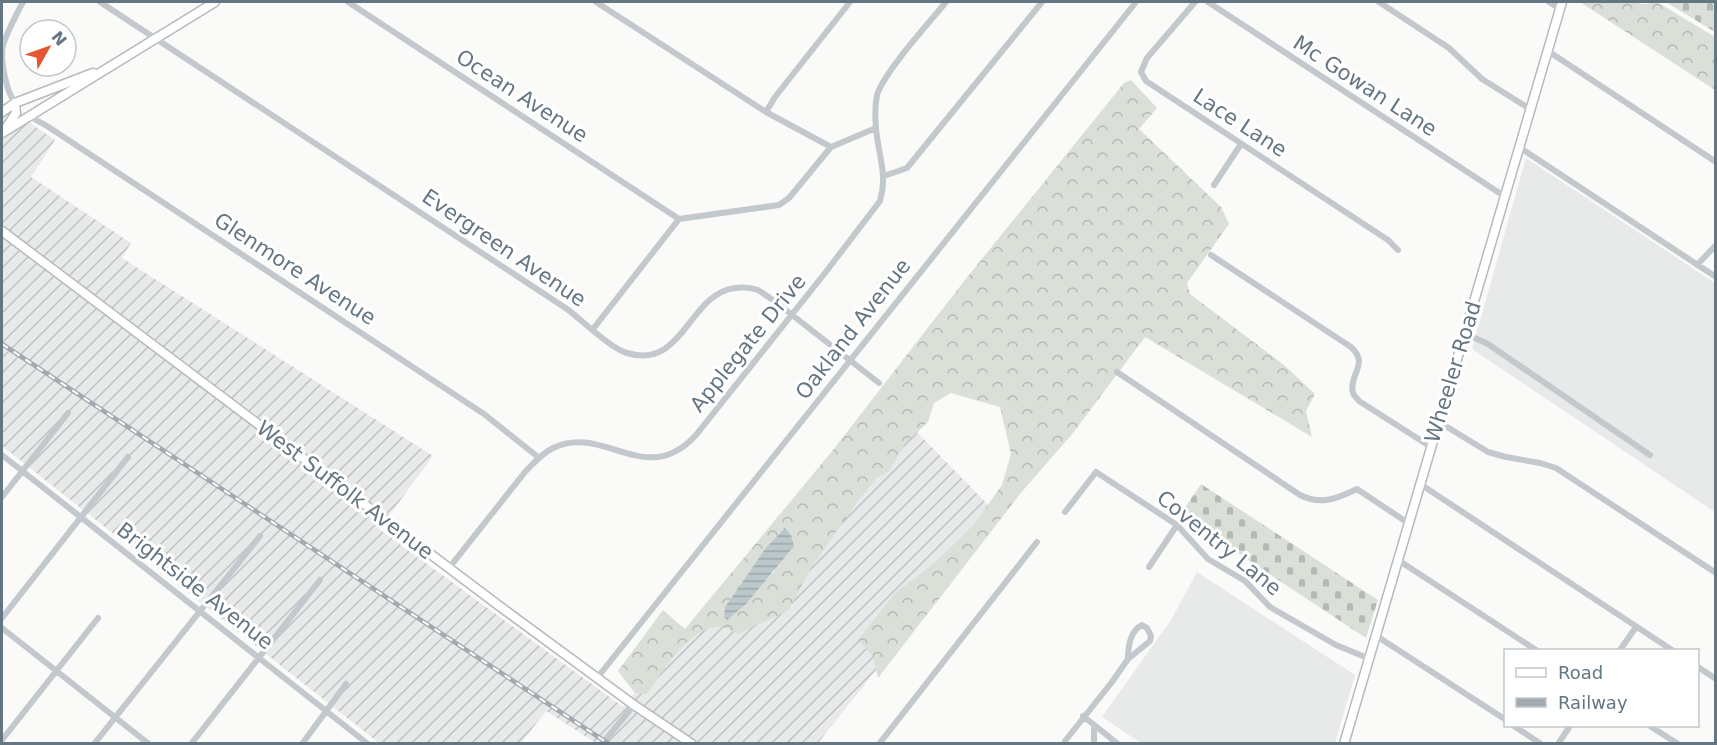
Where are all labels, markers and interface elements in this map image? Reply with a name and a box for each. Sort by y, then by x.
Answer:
north arrow [18,18,78,78]
text: N [48,27,71,50]
street label: Mc Gowan Lane [1289,31,1441,141]
street label: Ocean Avenue [452,45,592,147]
street label: Lace Lane [1189,84,1291,162]
street label: Evergreen Avenue [418,184,590,312]
street label: Glenmore Avenue [210,208,380,330]
street label: Oakland Avenue [791,254,915,404]
street label: Applegate Drive [685,269,811,417]
street label: Wheeler Road [1420,298,1486,446]
street label: West Suffolk Avenue [252,416,438,564]
street label: Coventry Lane [1152,486,1286,600]
street label: Brightside Avenue [112,518,278,654]
legend [1504,649,1699,727]
text: Road [1558,662,1603,683]
text: Railway [1558,692,1628,713]

